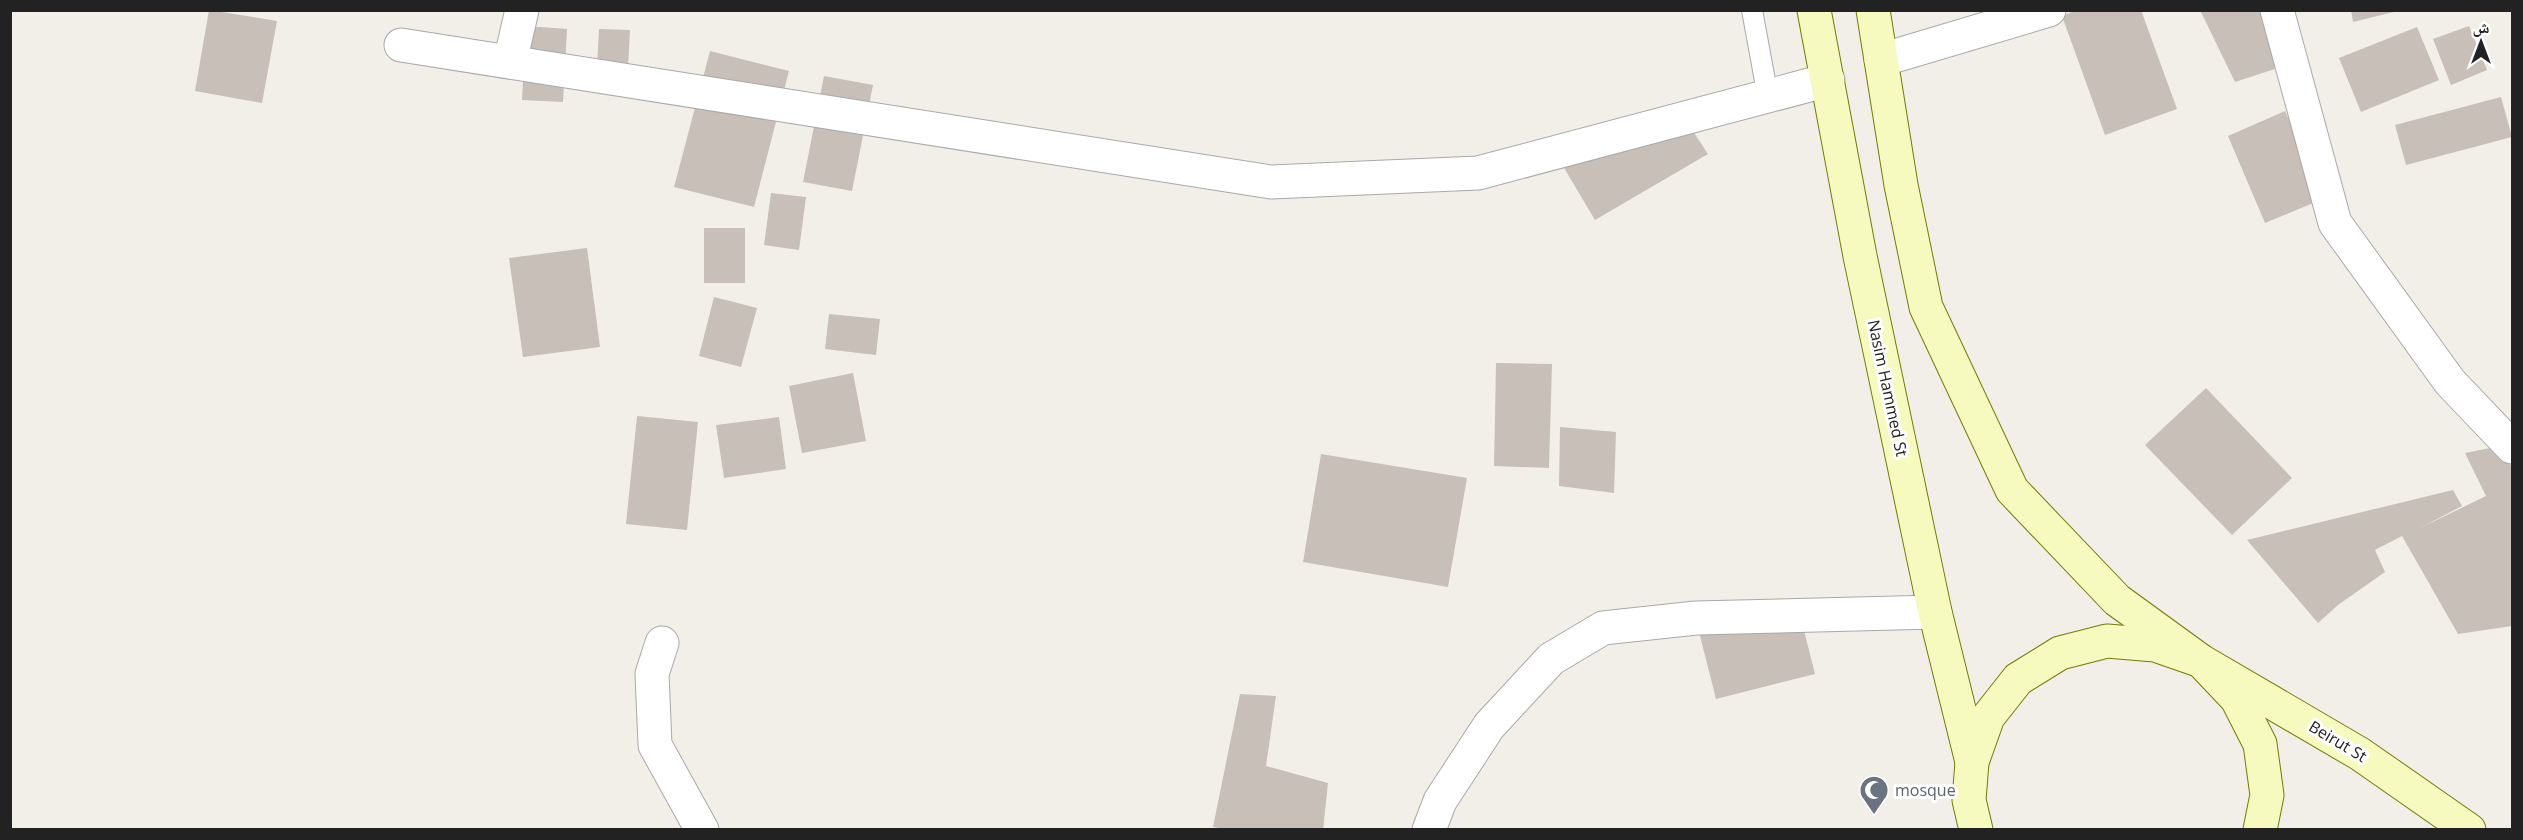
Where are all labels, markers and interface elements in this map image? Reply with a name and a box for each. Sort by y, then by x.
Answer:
north arrow [2451,12,2511,72]
text: ش [2473,16,2490,38]
street label: Nasim Hammed St [1863,318,1913,459]
street label: Beirut St [2305,715,2371,767]
mosque icon: mosque [1858,774,1890,816]
place label: mosque [1895,779,1956,801]

